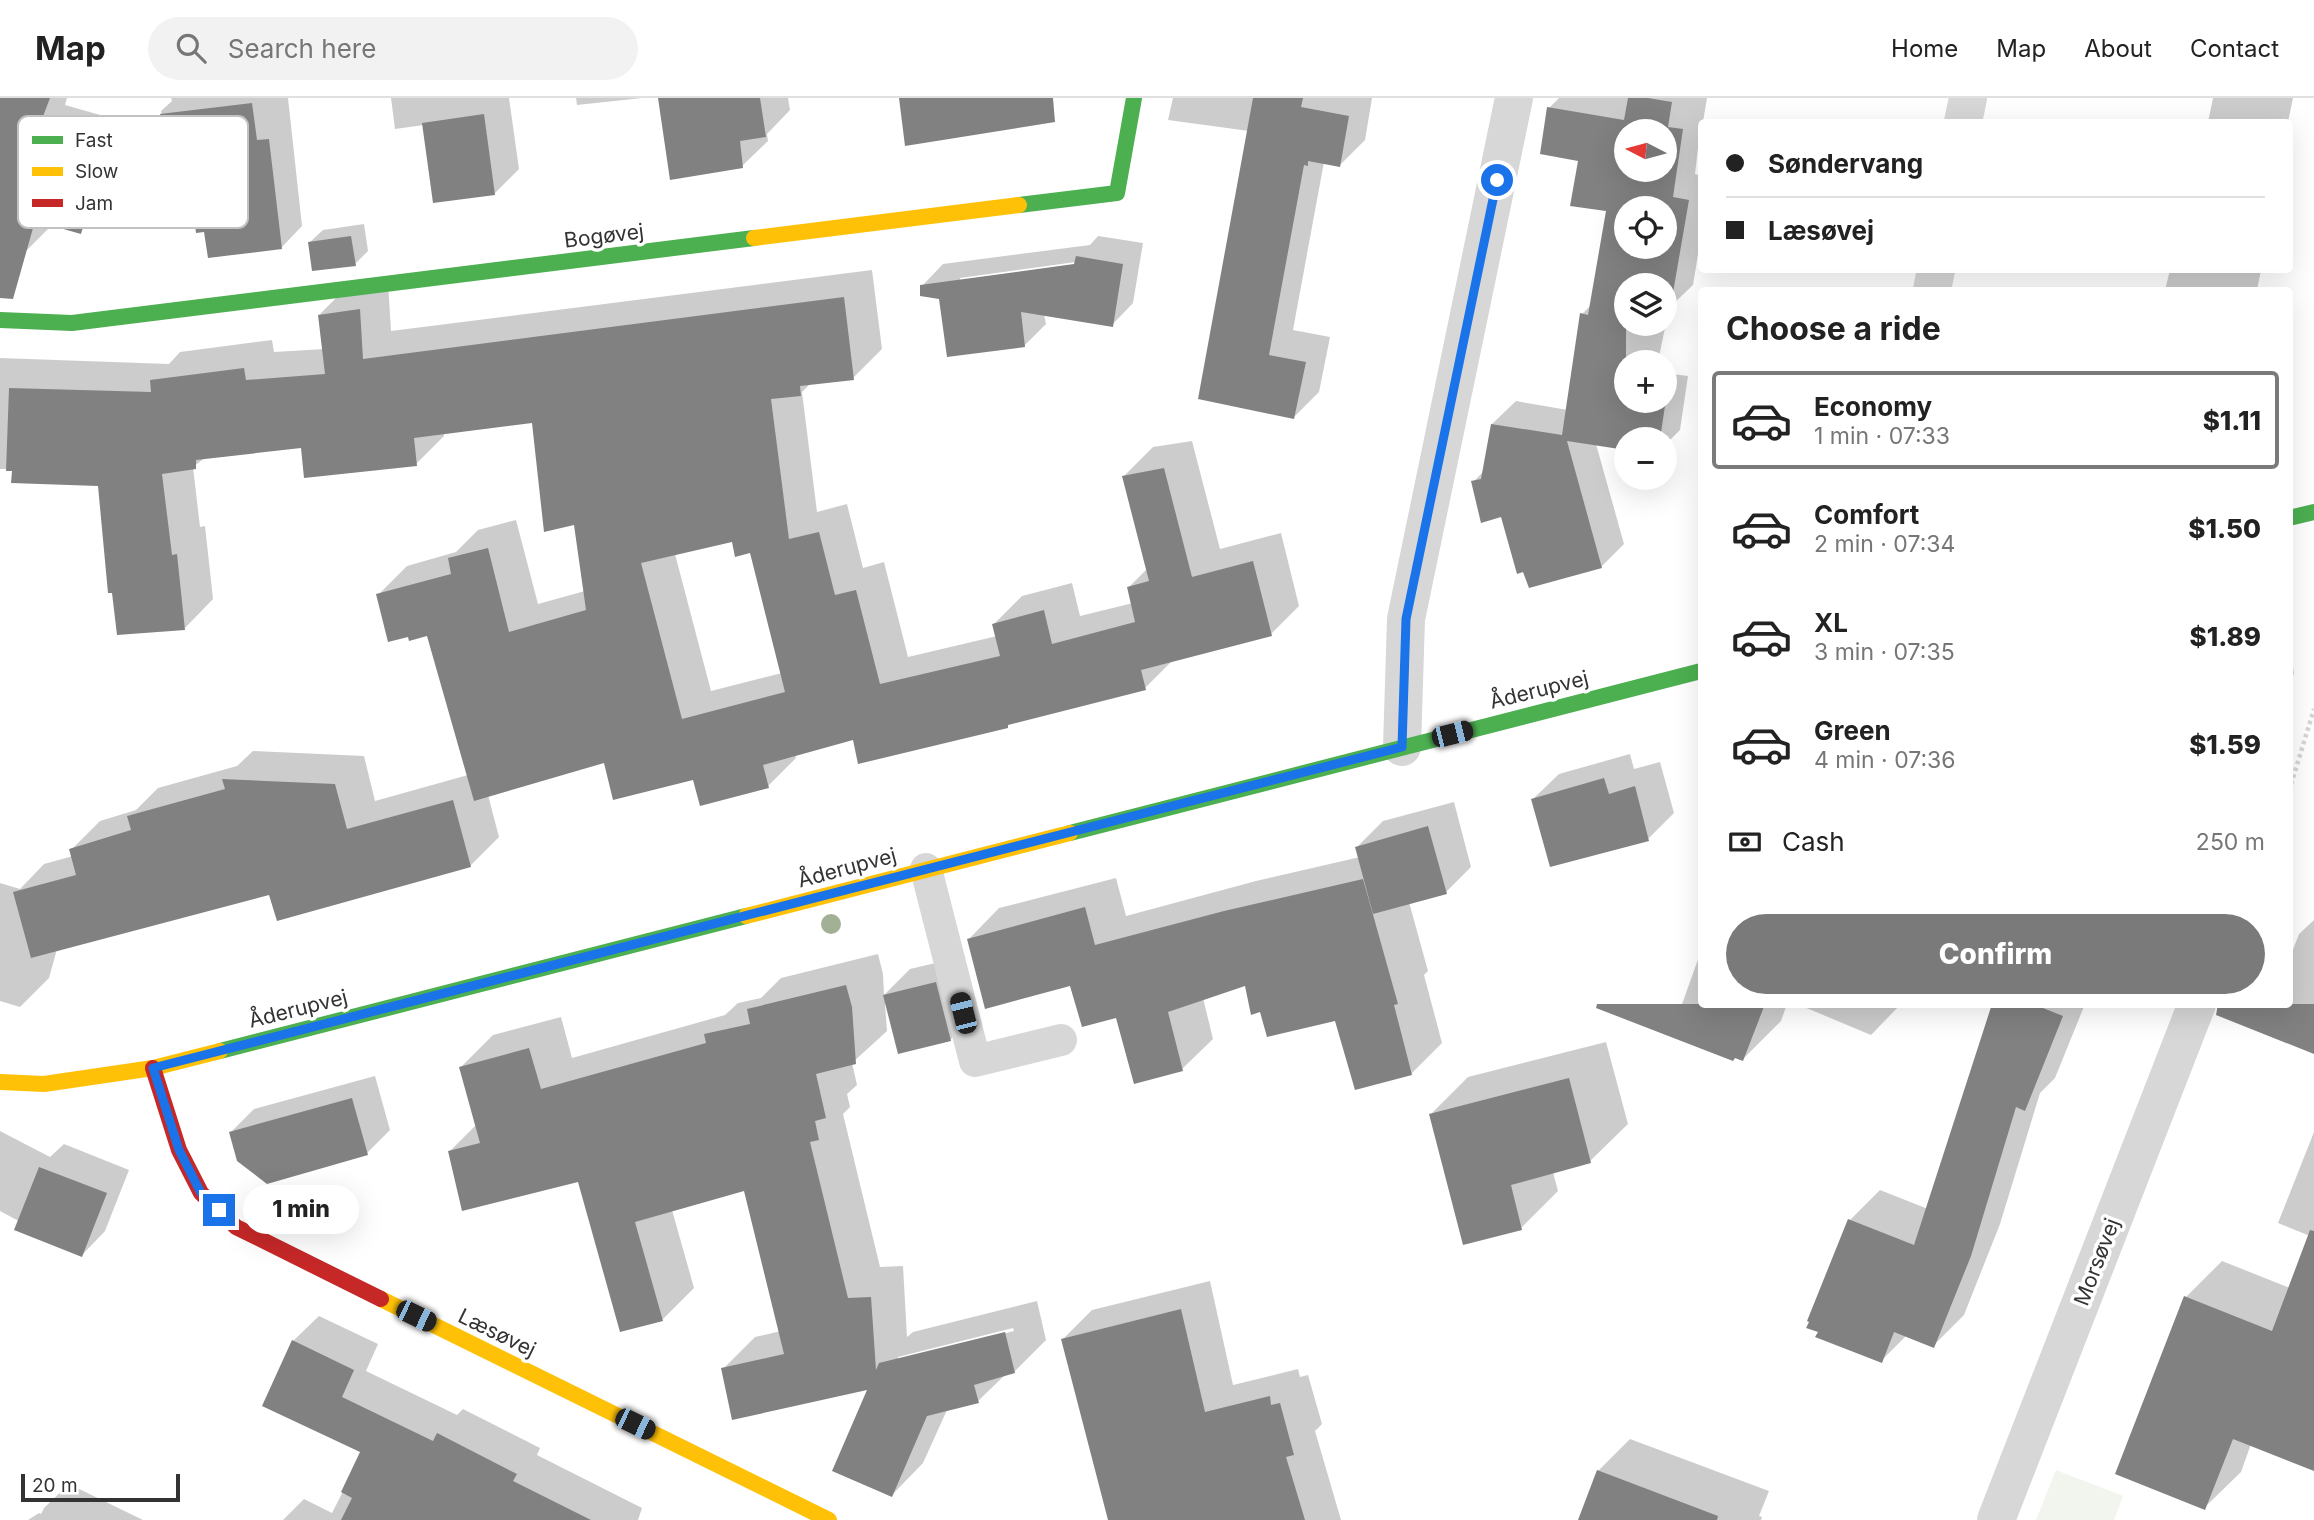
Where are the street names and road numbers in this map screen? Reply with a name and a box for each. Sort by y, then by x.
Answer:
street label: Bogøvej [563,218,645,253]
street label: Åderupvej [1486,663,1591,714]
street label: Åderupvej [794,840,899,893]
street label: Åderupvej [245,982,350,1033]
street label: Morsøvej [2068,1215,2125,1309]
street label: Læsøvej [454,1303,540,1362]

